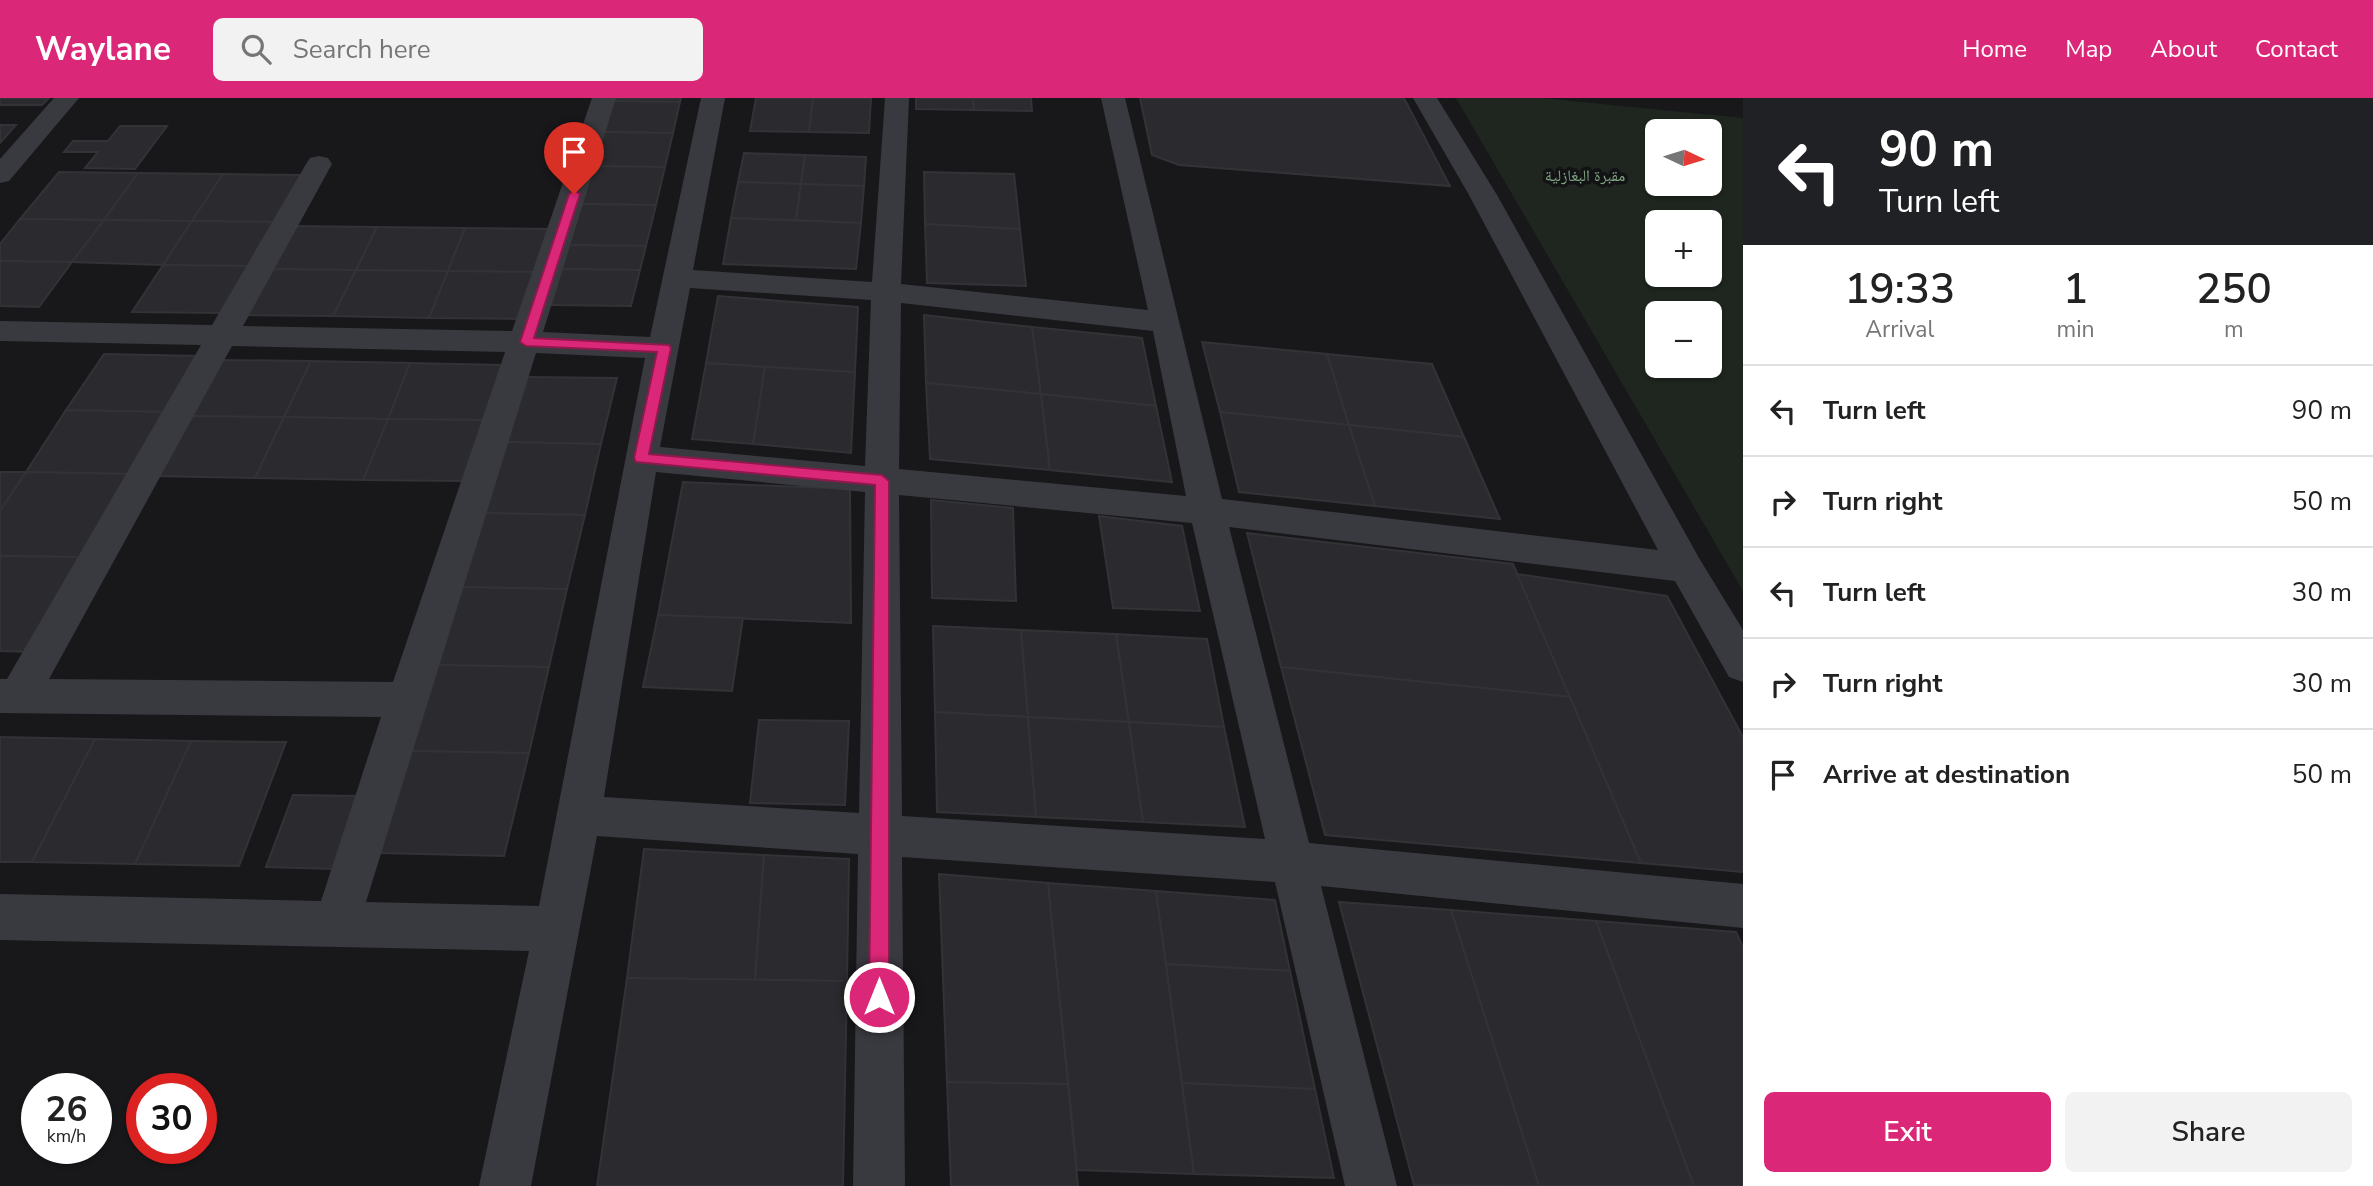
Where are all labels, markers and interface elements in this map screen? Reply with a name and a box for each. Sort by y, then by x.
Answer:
search box [213,18,703,81]
text: Waylane [35,27,171,72]
icon: search [237,30,275,68]
text: Search here [293,32,431,67]
text: Home [1962,33,2027,65]
text: Map [2065,33,2112,65]
text: About [2150,33,2217,65]
text: Contact [2255,33,2338,65]
text: 90 m [1879,116,1994,183]
north arrow [1645,119,1722,196]
map controls [1645,119,1722,378]
pin [544,122,604,194]
icon: left [1764,126,1855,217]
icon: arrive [555,133,593,171]
park label: مقبرة البغازلية [1545,165,1625,187]
text: Turn left [1879,180,1999,223]
button: + [1645,210,1722,287]
text: 19:33 [1844,261,1955,318]
text: 1 [2063,261,2088,318]
text: 250 [2196,261,2272,318]
button: − [1645,301,1722,378]
text: Arrival [1865,314,1934,345]
text: min [2057,314,2095,345]
text: m [2224,314,2244,345]
icon: left [1764,392,1802,430]
text: Turn left [1823,393,1926,428]
text: 90 m [2292,393,2352,428]
icon: right [1764,483,1802,521]
text: Turn right [1823,484,1942,519]
text: 50 m [2292,484,2352,519]
icon: left [1764,574,1802,612]
text: Turn left [1823,575,1926,610]
text: 30 m [2292,575,2352,610]
icon: right [1764,665,1802,703]
text: Turn right [1823,666,1942,701]
text: 30 m [2292,666,2352,701]
icon: arrive [1764,756,1802,794]
text: Arrive at destination [1823,757,2070,792]
text: 50 m [2292,757,2352,792]
position arrow [842,960,916,1034]
speed limit sign: 30 [126,1073,217,1164]
text: 26 [45,1086,88,1133]
button: Exit [1764,1092,2051,1172]
button: Share [2065,1092,2352,1172]
text: km/h [47,1124,86,1148]

